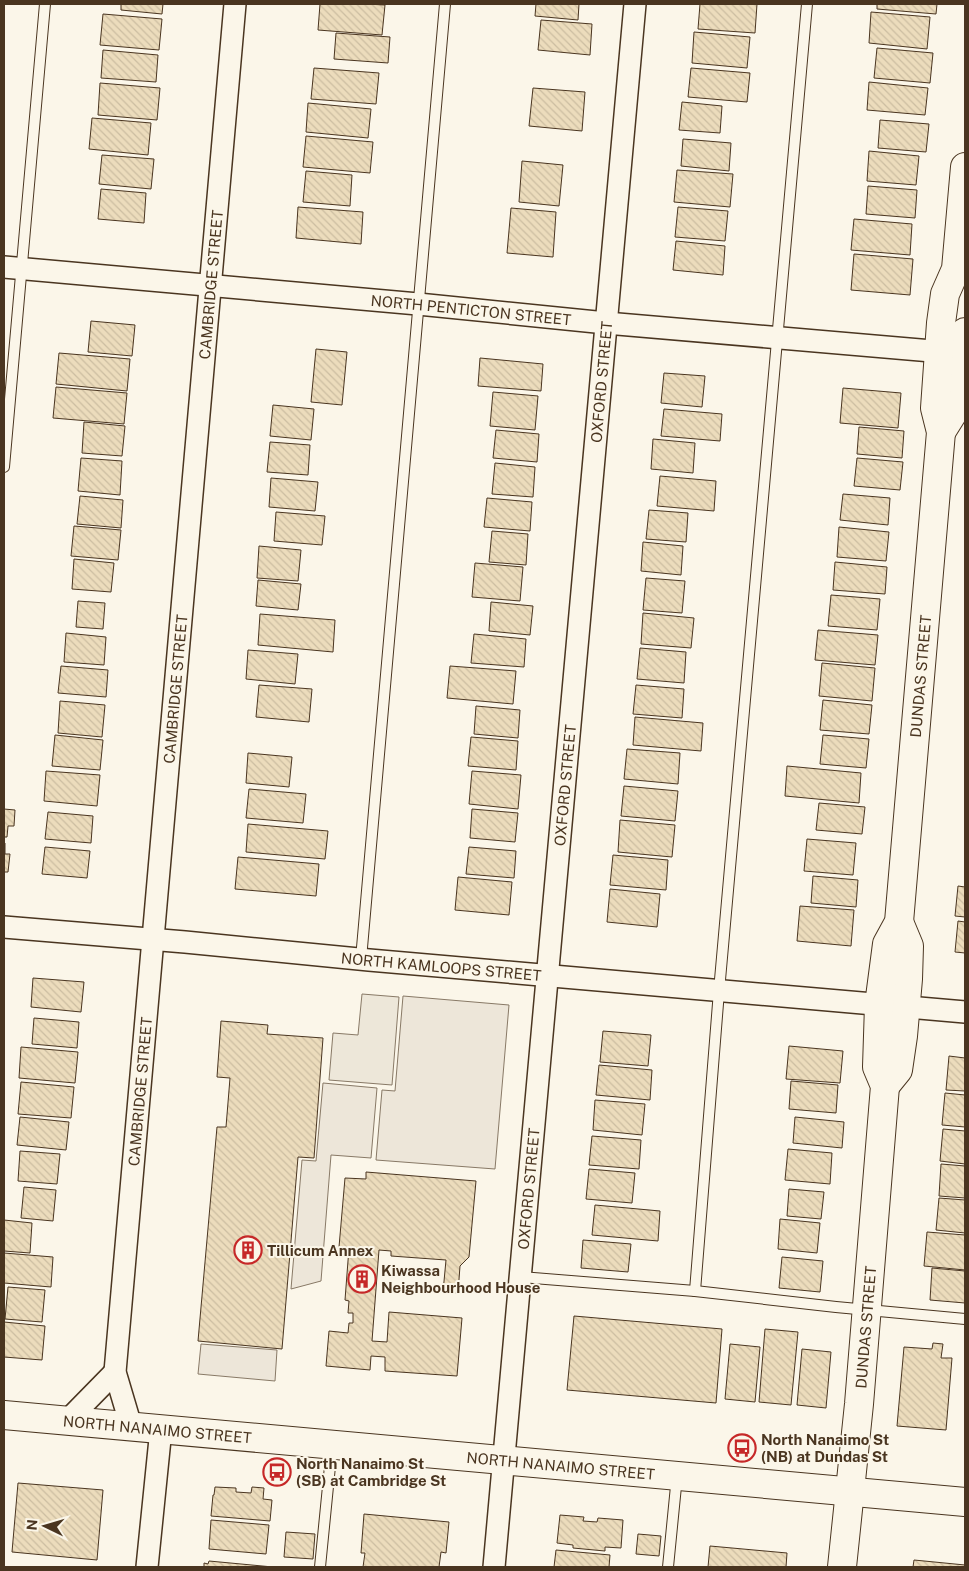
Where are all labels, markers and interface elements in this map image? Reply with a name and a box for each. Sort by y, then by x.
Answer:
street label: CAMBRIDGE STREET [195,209,225,360]
street label: NORTH PENTICTON STREET [370,291,572,328]
street label: OXFORD STREET [587,320,615,443]
street label: CAMBRIDGE STREET [160,614,190,764]
street label: DUNDAS STREET [906,614,934,738]
street label: OXFORD STREET [551,724,578,847]
street label: NORTH KAMLOOPS STREET [340,949,542,984]
street label: CAMBRIDGE STREET [125,1016,155,1167]
street label: OXFORD STREET [514,1127,542,1250]
building icon: Tillicum Annex [233,1235,263,1265]
place label: Tillicum Annex [267,1242,374,1259]
place label: Kiwassa Neighbourhood House [381,1262,540,1296]
building icon: Kiwassa Neighbourhood House [347,1264,377,1294]
street label: DUNDAS STREET [852,1265,879,1389]
street label: NORTH NANAIMO STREET [62,1412,252,1446]
place label: North Nanaimo St (NB) at Dundas St [761,1431,889,1465]
bus stop icon: North Nanaimo St (NB) at Dundas St [727,1433,757,1463]
street label: NORTH NANAIMO STREET [466,1448,656,1482]
place label: North Nanaimo St (SB) at Cambridge St [296,1455,446,1489]
bus stop icon: North Nanaimo St (SB) at Cambridge St [262,1457,292,1487]
north arrow [20,1501,70,1551]
text: N [24,1519,40,1531]

